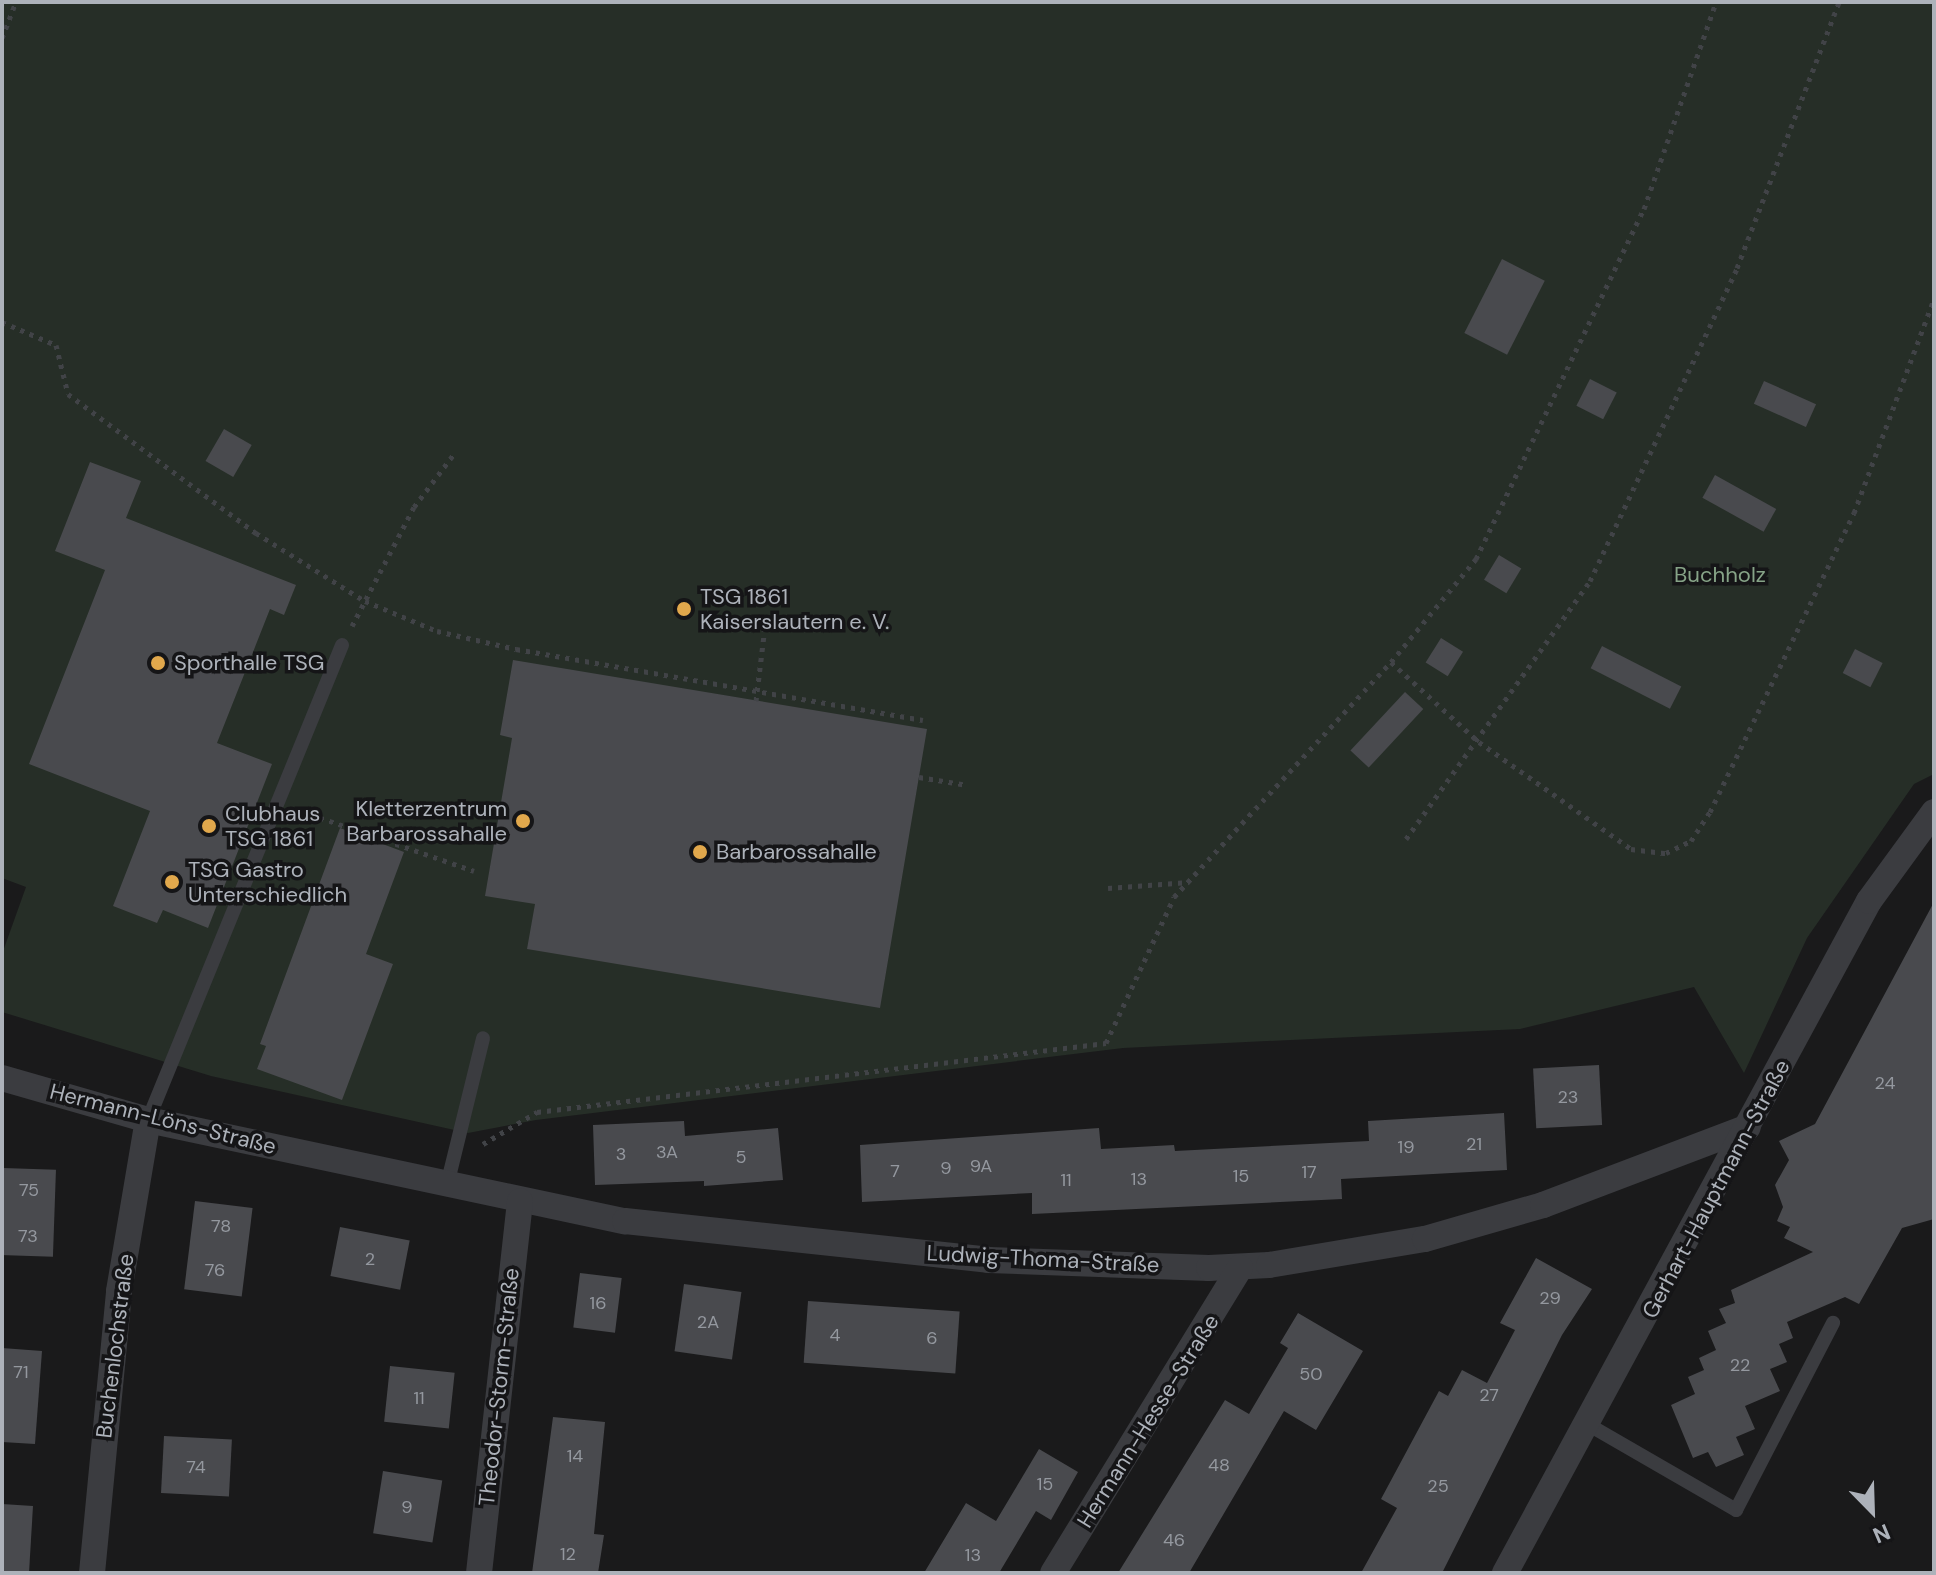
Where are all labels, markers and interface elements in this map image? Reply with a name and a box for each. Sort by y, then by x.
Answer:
park label: Buchholz [1674,562,1766,588]
place label: TSG 1861 Kaiserslautern e. V. [700,583,889,634]
marker: TSG 1861 Kaiserslautern e. V. [675,600,693,618]
place label: Sporthalle TSG [174,650,325,676]
marker: Sporthalle TSG [149,654,167,672]
place label: Kletterzentrum Barbarossahalle [346,795,507,846]
place label: Clubhaus TSG 1861 [225,800,320,852]
marker: Kletterzentrum Barbarossahalle [514,812,532,830]
marker: Clubhaus TSG 1861 [200,817,218,835]
place label: Barbarossahalle [716,839,877,865]
marker: Barbarossahalle [691,843,709,861]
place label: TSG Gastro Unterschiedlich [188,856,347,908]
marker: TSG Gastro Unterschiedlich [163,873,181,891]
street label: Gerhart-Hauptmann-Straße [1636,1055,1796,1323]
house number: 24 [1875,1072,1895,1094]
street label: Hermann-Löns-Straße [47,1078,279,1160]
house number: 23 [1557,1086,1579,1108]
house number: 21 [1466,1133,1482,1155]
house number: 19 [1398,1136,1414,1158]
house number: 3A [656,1141,678,1163]
house number: 3 [616,1143,626,1165]
house number: 5 [736,1146,746,1168]
house number: 9A [970,1155,992,1177]
house number: 9 [940,1157,952,1179]
house number: 7 [890,1160,900,1182]
house number: 17 [1301,1161,1317,1183]
house number: 15 [1233,1165,1249,1187]
house number: 13 [1131,1168,1147,1190]
house number: 11 [1060,1169,1072,1191]
house number: 75 [19,1179,39,1201]
house number: 78 [211,1215,231,1237]
house number: 73 [18,1225,38,1247]
street label: Ludwig-Thoma-Straße [926,1240,1160,1278]
house number: 2 [365,1248,375,1270]
street label: Buchenlochstraße [91,1252,139,1440]
house number: 76 [205,1259,225,1281]
street label: Theodor-Storm-Straße [473,1267,525,1507]
house number: 29 [1539,1287,1561,1309]
house number: 16 [590,1292,606,1314]
street label: Hermann-Hesse-Straße [1071,1309,1225,1533]
house number: 2A [697,1311,719,1333]
house number: 4 [830,1324,840,1346]
house number: 6 [926,1327,938,1349]
house number: 22 [1730,1354,1750,1376]
house number: 71 [13,1361,29,1383]
house number: 50 [1299,1363,1323,1385]
house number: 27 [1479,1384,1499,1406]
house number: 11 [413,1387,425,1409]
house number: 14 [567,1445,583,1467]
house number: 48 [1208,1454,1230,1476]
house number: 74 [186,1456,206,1478]
north arrow [1832,1471,1912,1551]
house number: 15 [1037,1473,1053,1495]
house number: 25 [1427,1475,1449,1497]
house number: 9 [401,1496,413,1518]
text: N [1869,1517,1895,1550]
house number: 46 [1163,1529,1185,1551]
house number: 12 [560,1543,576,1565]
house number: 13 [965,1544,981,1566]

